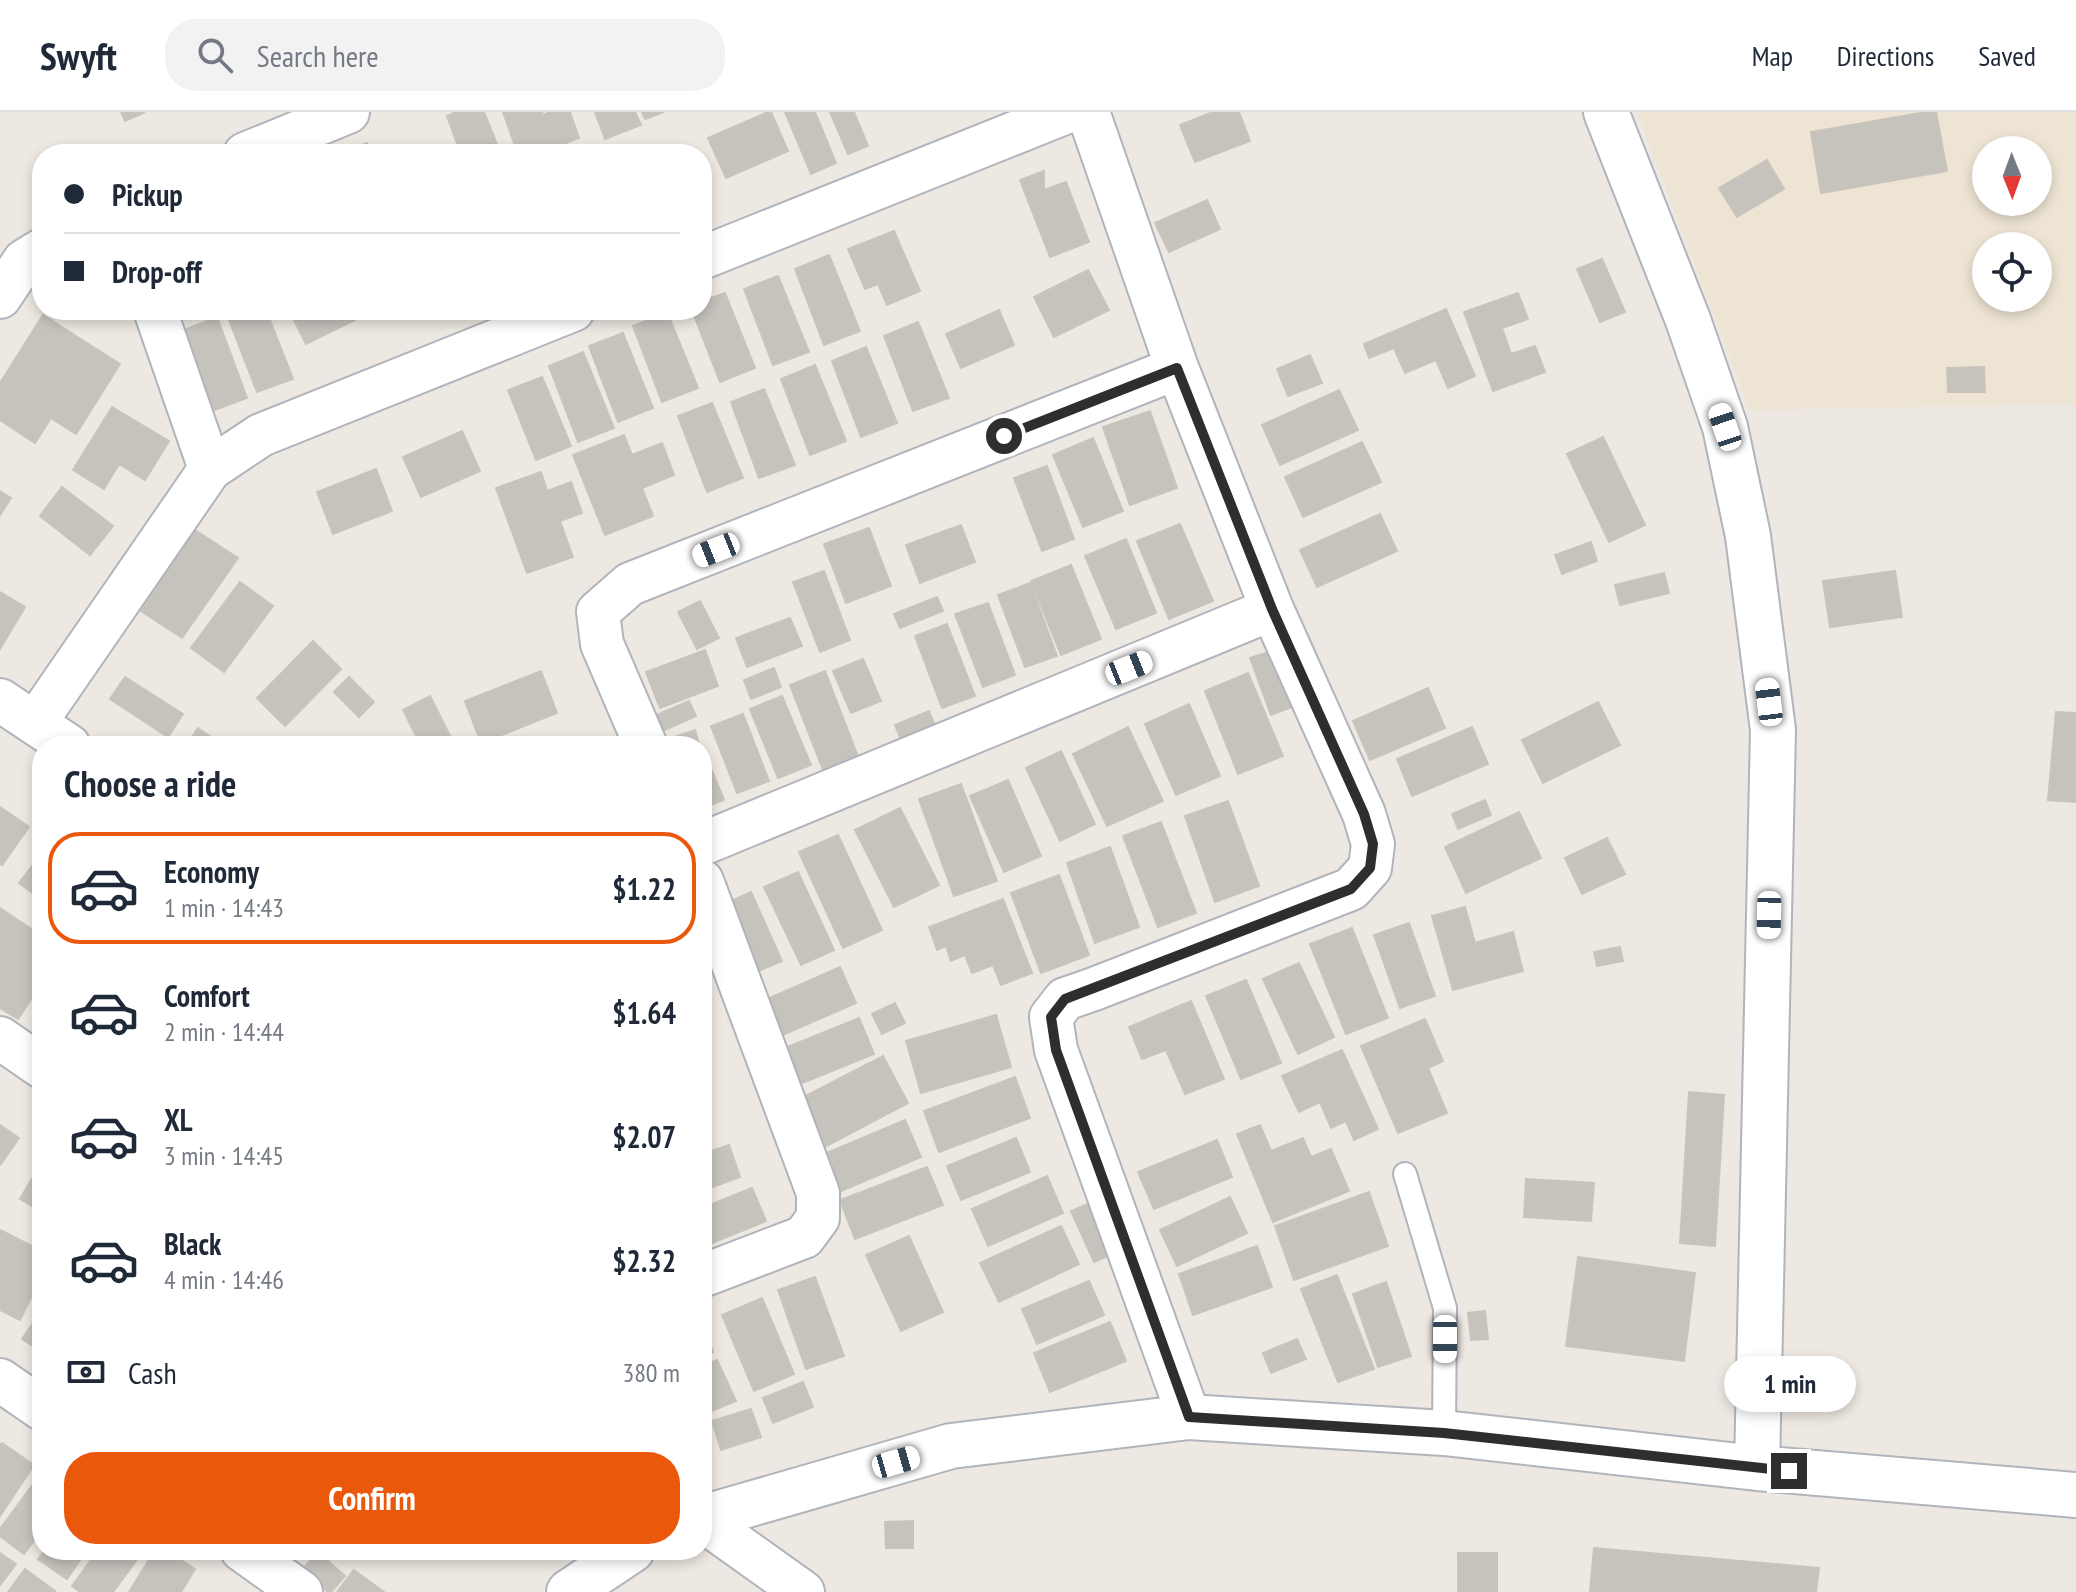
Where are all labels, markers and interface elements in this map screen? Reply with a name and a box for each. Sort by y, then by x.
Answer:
search box [165,19,725,91]
text: Swyft [40,31,117,80]
icon: search [193,33,237,77]
text: Search here [257,36,379,75]
text: Map [1752,37,1793,74]
text: Directions [1837,37,1934,74]
text: Saved [1978,37,2036,74]
north arrow [1972,136,2052,216]
map controls [1972,136,2052,312]
text: Pickup [112,175,183,214]
button: locate [1972,232,2052,312]
text: Drop-off [112,252,202,291]
car [1706,400,1744,454]
route start [986,418,1022,454]
car [689,530,743,570]
car [1102,648,1156,688]
car [1754,677,1784,727]
text: Choose a ride [64,760,236,807]
icon: car [68,852,140,924]
text: Economy [164,852,259,891]
text: $1.22 [612,869,676,908]
text: 1 min · 14:43 [164,891,284,924]
car [1757,891,1781,939]
icon: car [68,976,140,1048]
text: Comfort [164,976,250,1015]
text: $1.64 [612,993,676,1032]
text: 2 min · 14:44 [164,1015,284,1048]
icon: car [68,1100,140,1172]
text: XL [164,1100,193,1139]
text: $2.07 [612,1117,676,1156]
text: 3 min · 14:45 [164,1139,284,1172]
icon: car [68,1224,140,1296]
text: Black [164,1224,221,1263]
text: $2.32 [612,1241,676,1280]
text: 4 min · 14:46 [164,1263,284,1296]
car [1433,1315,1457,1363]
icon: cash [64,1350,108,1394]
text: Cash [128,1353,177,1392]
callout: 1 min [1723,1355,1855,1411]
text: 380 m [622,1356,680,1389]
text: 1 min [1764,1367,1816,1400]
car [870,1444,922,1480]
button: Confirm [64,1452,680,1544]
route end [1771,1453,1807,1489]

